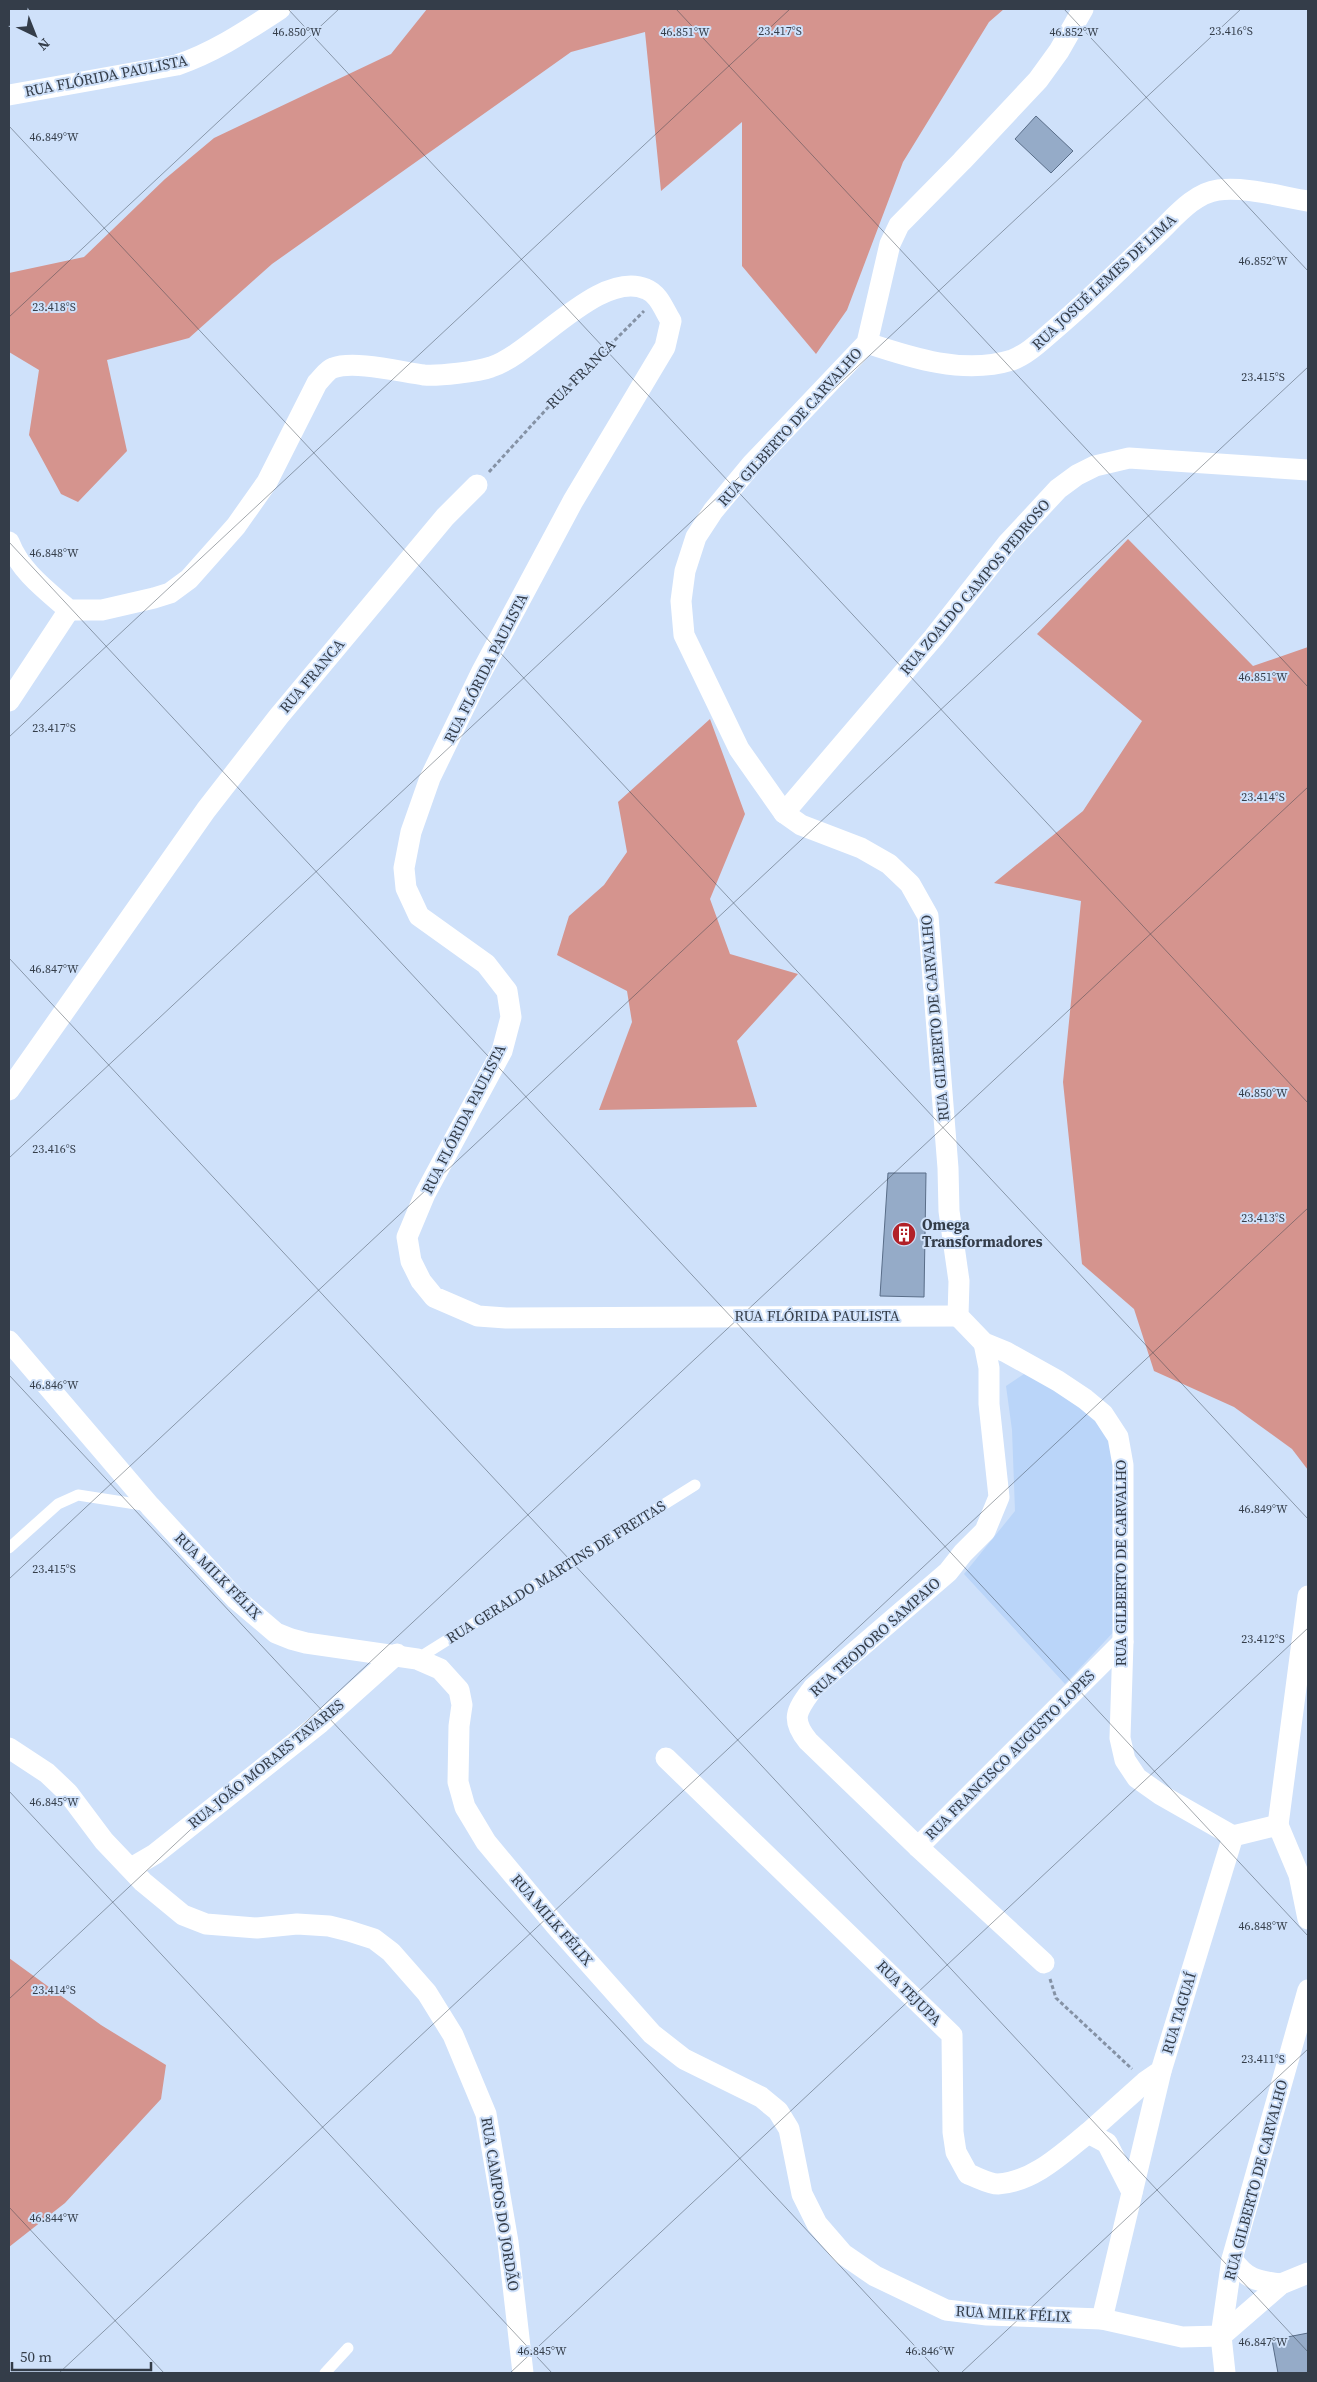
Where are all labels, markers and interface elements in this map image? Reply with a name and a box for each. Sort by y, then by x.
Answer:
north arrow [10,10,60,60]
text: 23.417°S [758,23,802,39]
text: 23.416°S [1209,23,1253,39]
text: 46.850°W [272,24,322,40]
text: 46.851°W [660,24,710,40]
text: 46.852°W [1049,24,1099,40]
text: N [33,34,54,55]
street label: RUA FLÓRIDA PAULISTA [23,49,189,102]
text: 46.849°W [29,129,79,145]
street label: RUA JOSUÉ LEMES DE LIMA [1027,209,1181,354]
text: 46.852°W [1238,253,1288,269]
text: 23.418°S [32,299,76,315]
street label: RUA FRANCA [541,334,620,413]
street label: RUA GILBERTO DE CARVALHO [713,343,867,511]
text: 23.415°S [1241,369,1285,385]
street label: RUA ZOALDO CAMPOS PEDROSO [895,494,1055,679]
text: 46.848°W [29,545,79,561]
street label: RUA FLÓRIDA PAULISTA [439,589,533,746]
street label: RUA FRANCA [274,634,349,717]
text: 46.851°W [1238,669,1288,685]
text: 23.417°S [32,720,76,736]
text: 23.414°S [1241,789,1285,805]
street label: RUA GILBERTO DE CARVALHO [915,914,954,1122]
text: 46.847°W [29,961,79,977]
street label: RUA FLÓRIDA PAULISTA [417,1040,511,1197]
text: 46.850°W [1238,1085,1288,1101]
text: 23.416°S [32,1141,76,1157]
text: 23.413°S [1241,1210,1285,1226]
place label: Omega Transformadores [922,1214,1043,1252]
building icon: Omega Transformadores [891,1221,917,1247]
street label: RUA FLÓRIDA PAULISTA [734,1305,900,1326]
text: 46.846°W [29,1377,79,1393]
street label: RUA GILBERTO DE CARVALHO [1110,1460,1131,1666]
street label: RUA GERALDO MARTINS DE FREITAS [442,1495,670,1648]
text: 46.849°W [1238,1501,1288,1517]
street label: RUA MILK FÉLIX [170,1527,267,1624]
text: 23.415°S [32,1561,76,1577]
street label: RUA TEODORO SAMPAIO [805,1572,945,1701]
text: 23.412°S [1241,1631,1285,1647]
street label: RUA FRANCISCO AUGUSTO LOPES [920,1665,1100,1844]
street label: RUA JOÃO MORAES TAVARES [183,1694,348,1833]
text: 46.845°W [29,1794,79,1810]
street label: RUA MILK FÉLIX [507,1869,598,1970]
text: 46.848°W [1238,1918,1288,1934]
street label: RUA TEJUPA [872,1955,947,2030]
street label: RUA TAGUAÍ [1156,1969,1201,2056]
text: 23.414°S [32,1982,76,1998]
text: 23.411°S [1241,2051,1285,2067]
street label: RUA GILBERTO DE CARVALHO [1219,2077,1292,2283]
street label: RUA CAMPOS DO JORDÃO [476,2115,525,2292]
text: 46.844°W [29,2210,79,2226]
street label: RUA MILK FÉLIX [955,2300,1071,2327]
text: 46.847°W [1238,2334,1288,2350]
scale bar [12,2340,151,2372]
text: 46.845°W [517,2343,567,2359]
text: 46.846°W [905,2343,955,2359]
text: 50 m [20,2346,52,2367]

